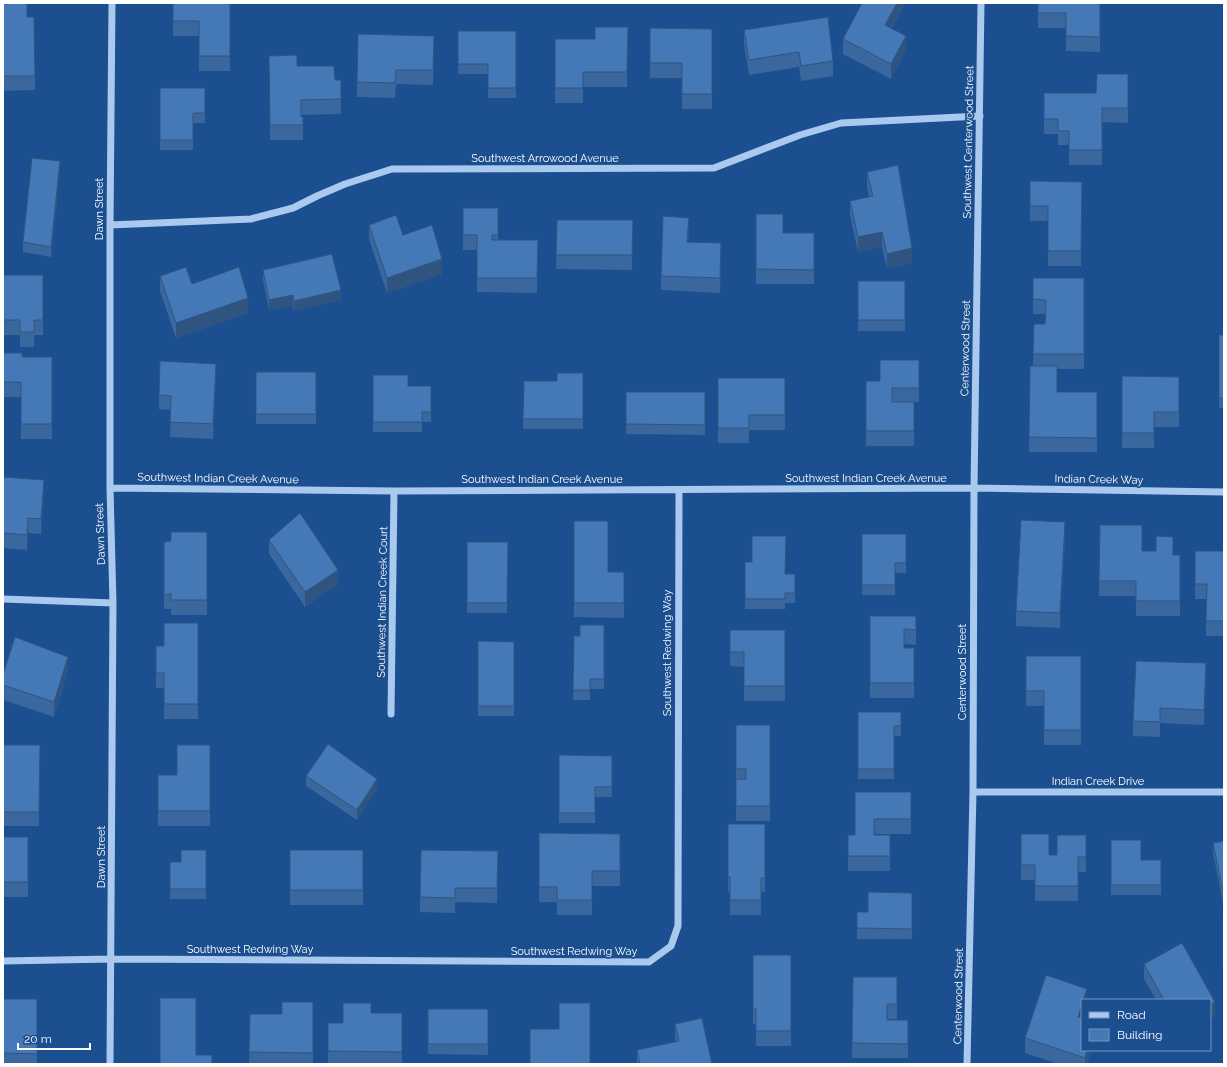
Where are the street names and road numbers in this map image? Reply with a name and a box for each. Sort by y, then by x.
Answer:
street label: Southwest Centerwood Street [961,65,976,219]
street label: Southwest Arrowood Avenue [471,152,619,165]
street label: Dawn Street [93,178,106,240]
street label: Centerwood Street [958,299,973,396]
street label: Southwest Indian Creek Avenue [137,471,299,486]
street label: Southwest Indian Creek Avenue [785,472,947,485]
street label: Indian Creek Way [1055,472,1143,487]
street label: Southwest Indian Creek Avenue [461,473,623,486]
street label: Dawn Street [93,502,108,565]
street label: Southwest Indian Creek Court [375,526,390,678]
street label: Southwest Redwing Way [661,590,674,716]
street label: Centerwood Street [956,624,969,720]
street label: Indian Creek Drive [1052,775,1145,788]
street label: Dawn Street [95,826,108,888]
street label: Southwest Redwing Way [187,943,313,956]
street label: Southwest Redwing Way [511,945,637,958]
street label: Centerwood Street [951,947,966,1044]

